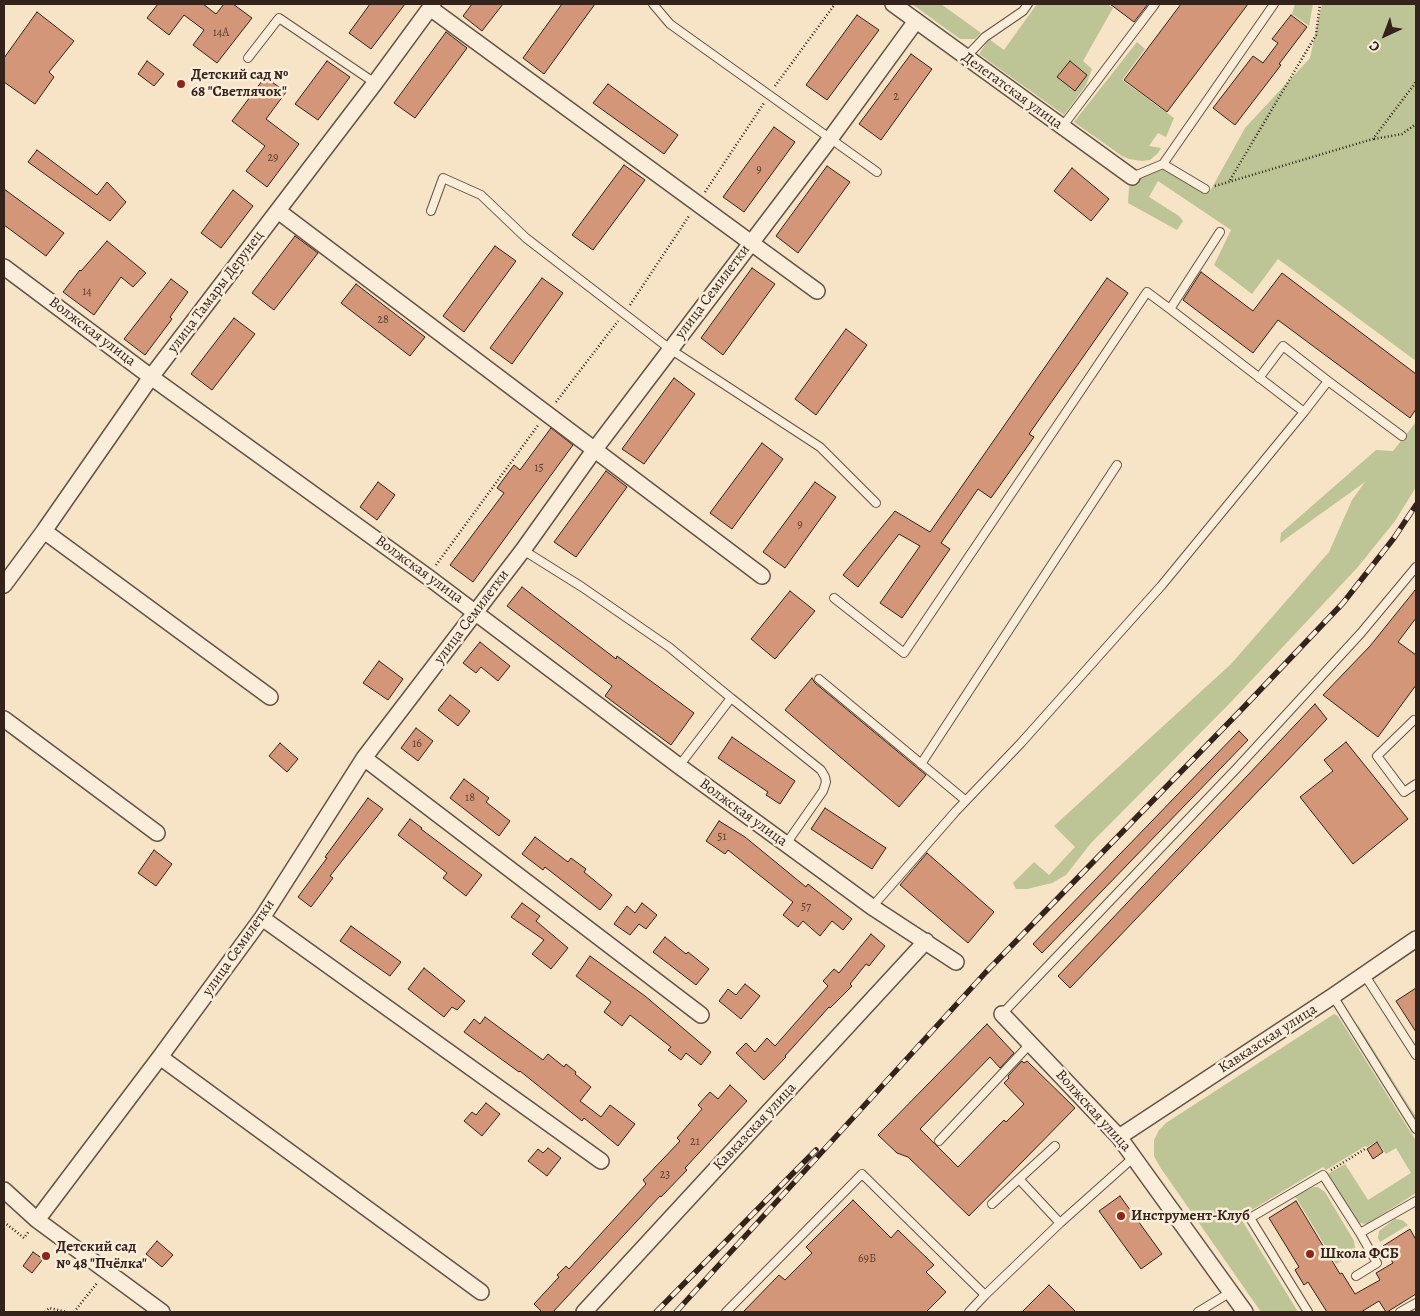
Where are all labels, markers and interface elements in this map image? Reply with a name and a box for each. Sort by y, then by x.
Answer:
north arrow [1360,10,1410,60]
house number: 14А [213,26,229,40]
text: С [1365,36,1384,56]
street label: Делегатская улица [958,48,1066,134]
place label: Детский сад № 68 "Светлячок" [191,66,288,101]
marker: Детский сад № 68 "Светлячок" [175,78,187,90]
house number: 2 [893,90,899,104]
house number: 29 [267,151,279,165]
house number: 9 [756,163,762,177]
street label: улица Тамары Дерунец [164,227,268,357]
street label: улица Семилетки [672,241,754,343]
house number: 14 [82,285,92,299]
street label: Волжская улица [45,293,139,371]
house number: 28 [377,313,389,327]
house number: 15 [534,461,544,475]
house number: 9 [797,518,803,532]
street label: Волжская улица [372,532,466,608]
street label: улица Семилетки [431,566,513,668]
house number: 16 [412,737,422,751]
street label: Волжская улица [696,775,790,851]
house number: 18 [465,791,475,805]
house number: 51 [717,830,727,844]
street label: улица Семилетки [199,896,279,1000]
house number: 57 [801,900,811,914]
street label: Кавказская улица [1215,1000,1321,1078]
street label: Волжская улица [1051,1066,1135,1156]
street label: Кавказская улица [710,1079,800,1175]
house number: 21 [690,1135,700,1149]
house number: 23 [660,1168,670,1182]
place label: Инструмент-Клуб [1131,1207,1250,1225]
marker: Инструмент-Клуб [1115,1210,1127,1222]
place label: Детский сад № 48 "Пчёлка" [56,1238,147,1273]
place label: Школа ФСБ [1320,1245,1399,1263]
marker: Школа ФСБ [1304,1248,1316,1260]
marker: Детский сад № 48 "Пчёлка" [40,1250,52,1262]
house number: 69Б [858,1252,876,1266]

